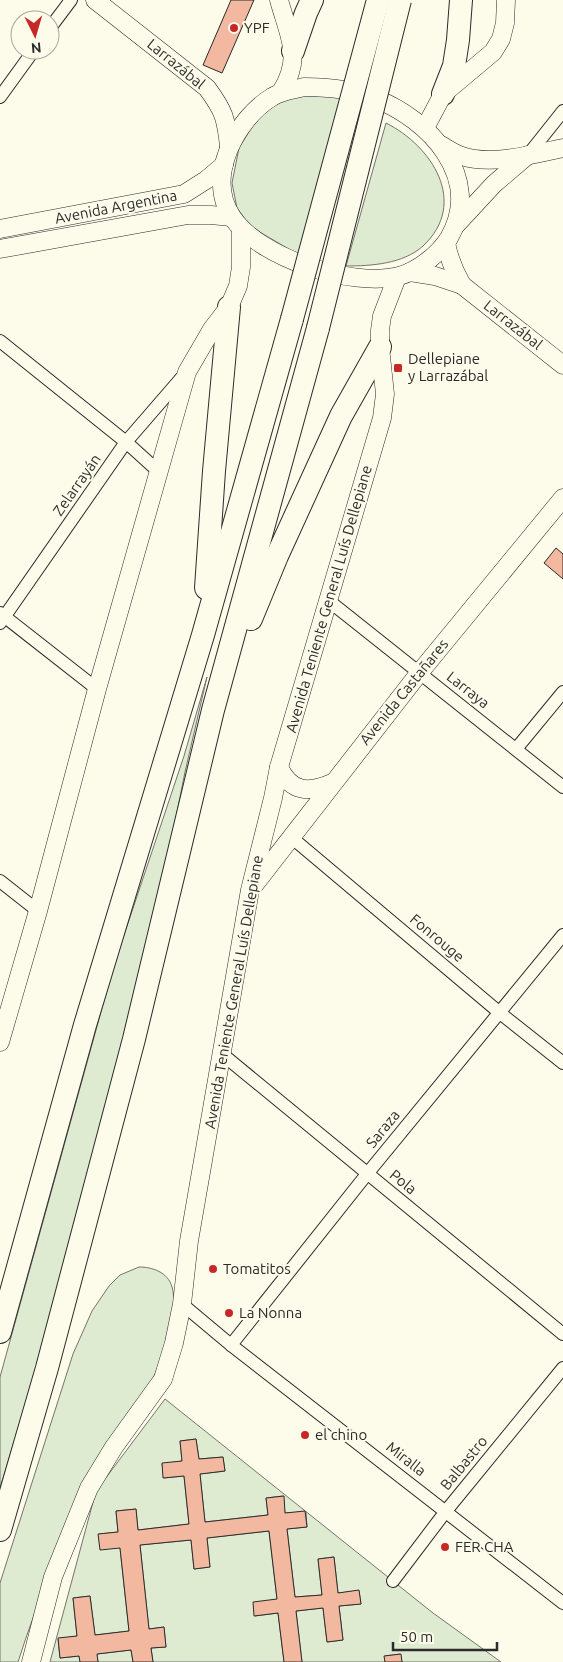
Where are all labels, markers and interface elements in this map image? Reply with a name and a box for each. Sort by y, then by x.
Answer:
north arrow [10,10,60,60]
place label: YPF [244,19,270,36]
marker: YPF [228,22,240,34]
street label: Larrazábal [144,35,209,92]
text: N [30,40,42,56]
street label: Avenida Argentina [53,186,178,227]
street label: Larrazábal [481,297,546,353]
place label: Dellepiane y Larrazábal [408,350,488,384]
marker: Dellepiane y Larrazábal [392,362,404,374]
street label: Zelarrayán [49,451,104,519]
street label: Avenida Teniente General Luís Dellepiane [282,463,375,735]
street label: Avenida Castañares [356,635,451,748]
street label: Larraya [444,668,493,711]
street label: Avenida Teniente General Luís Dellepiane [201,854,266,1130]
street label: Fonrouge [407,910,468,965]
street label: Saraza [362,1106,403,1151]
street label: Pola [387,1166,420,1197]
place label: Tomatitos [223,1260,291,1277]
marker: Tomatitos [207,1263,219,1275]
place label: La Nonna [239,1304,302,1321]
marker: La Nonna [223,1307,235,1319]
place label: el chino [315,1426,367,1443]
marker: el chino [299,1429,311,1441]
street label: Balbastro [437,1432,491,1493]
street label: Miralla [383,1438,430,1479]
place label: FER CHA [455,1538,514,1555]
marker: FER CHA [439,1541,451,1553]
scale bar [393,1620,497,1652]
text: 50 m [400,1628,433,1645]

